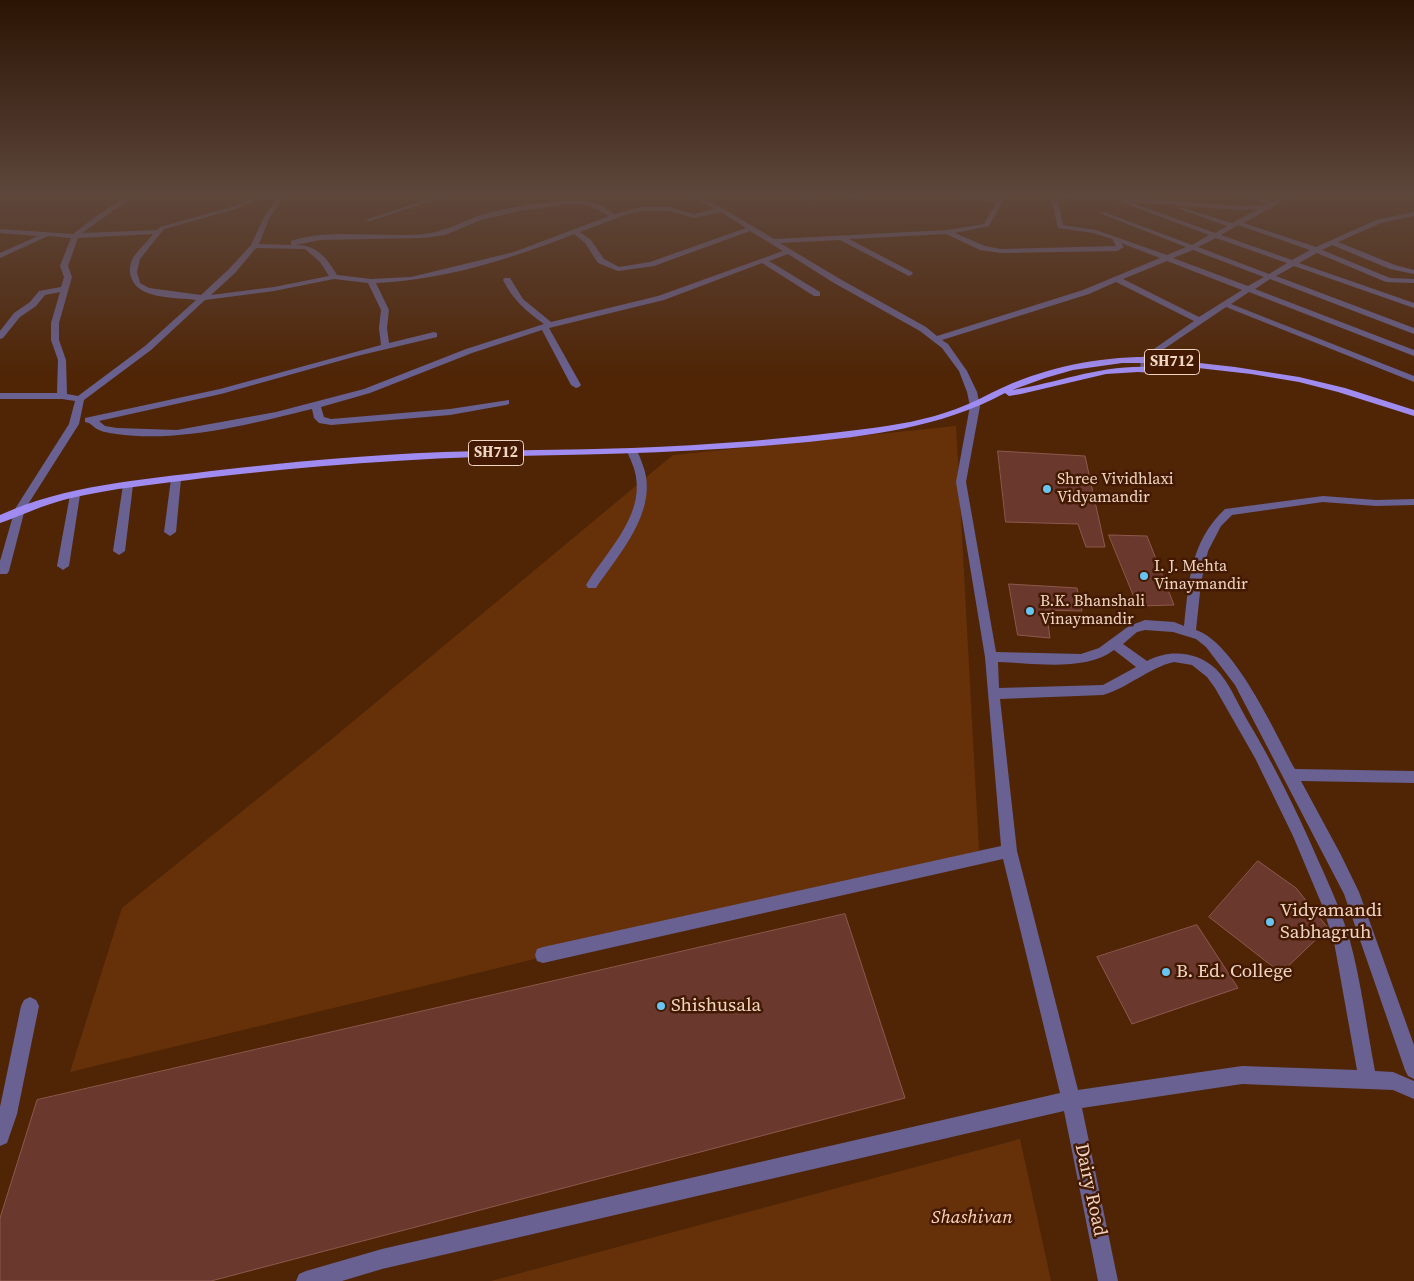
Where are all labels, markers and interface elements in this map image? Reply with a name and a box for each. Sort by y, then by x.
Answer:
road number: SH712 [1144,350,1200,374]
road number: SH712 [468,440,524,466]
place label: Shree Vividhlaxi Vidyamandir [1057,470,1174,508]
marker: Shree Vividhlaxi Vidyamandir [1041,483,1053,495]
place label: I. J. Mehta Vinaymandir [1154,557,1248,595]
marker: I. J. Mehta Vinaymandir [1138,570,1150,582]
place label: B.K. Bhanshali Vinaymandir [1040,592,1145,630]
marker: B.K. Bhanshali Vinaymandir [1024,605,1036,617]
place label: Vidyamandi Sabhagruh [1280,900,1382,944]
marker: Vidyamandi Sabhagruh [1264,916,1276,928]
place label: B. Ed. College [1176,961,1292,983]
marker: B. Ed. College [1160,966,1172,978]
place label: Shishusala [671,995,761,1017]
marker: Shishusala [655,1000,667,1012]
street label: Dairy Road [1069,1142,1111,1238]
park label: Shashivan [931,1207,1013,1229]

